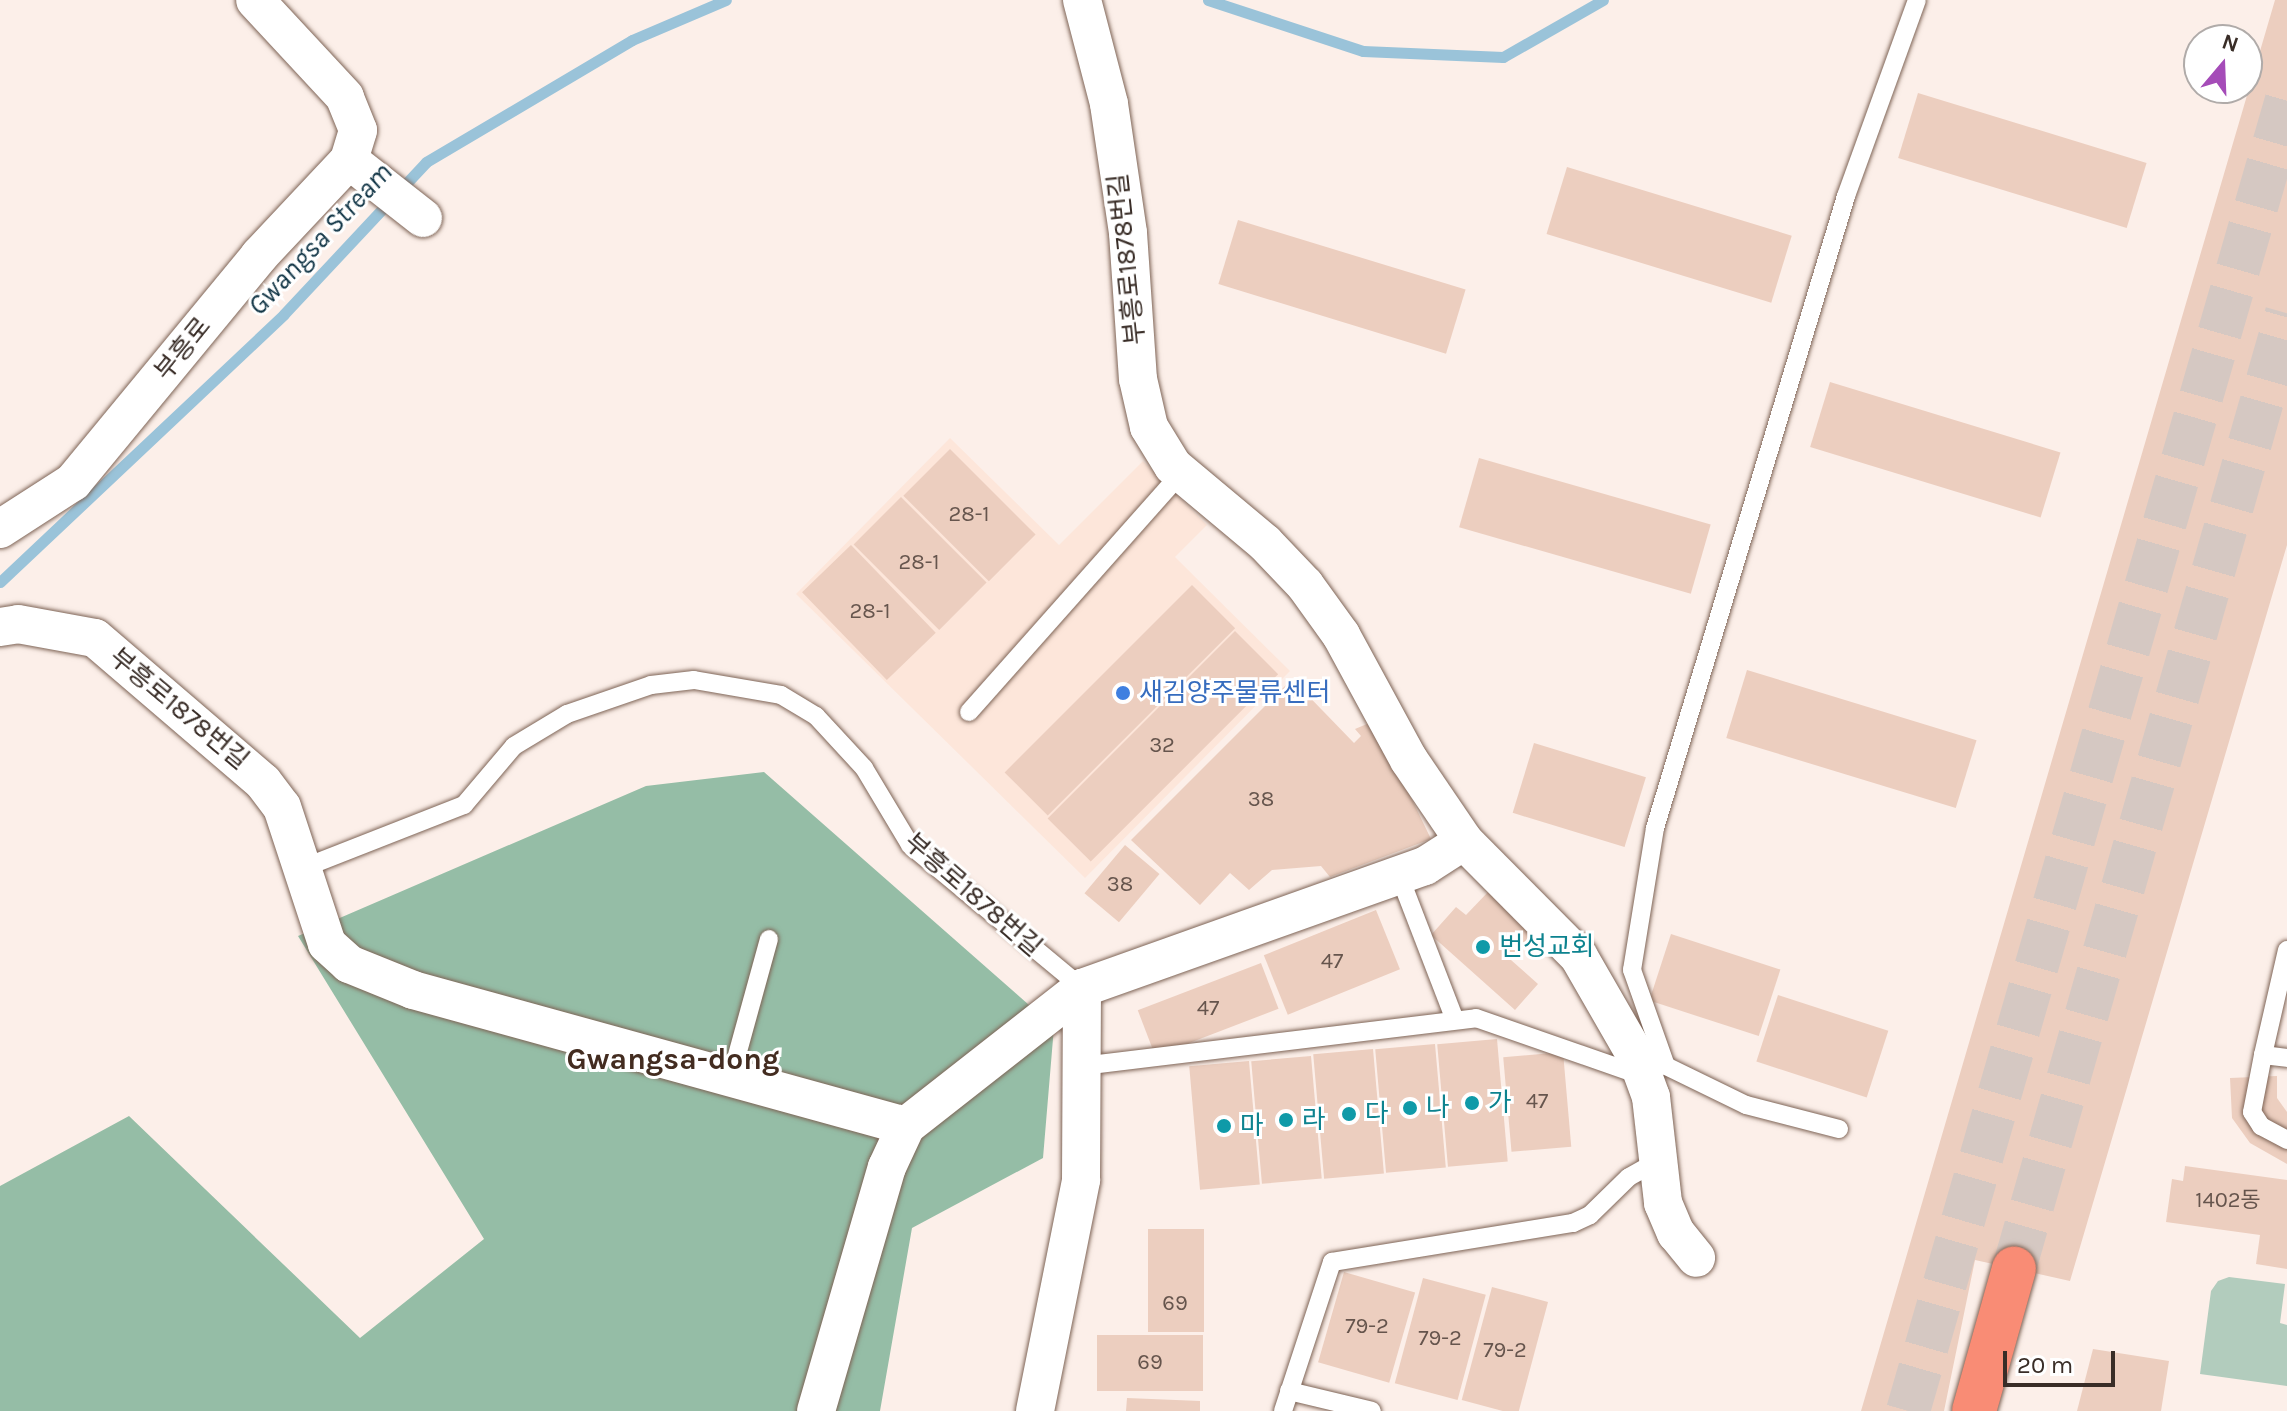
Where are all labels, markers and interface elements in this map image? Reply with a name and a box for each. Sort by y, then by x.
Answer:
north arrow [2183,24,2263,104]
text: N [2218,28,2242,58]
water label: Gwangsa Stream [241,156,399,322]
street label: 부흥로1878번길 [1102,172,1152,346]
street label: 부흥로 [148,311,218,387]
house number: 28-1 [948,502,990,528]
house number: 28-1 [898,550,940,576]
house number: 28-1 [849,599,891,625]
street label: 부흥로1878번길 [103,642,255,776]
place label: 새김양주물류센터 [1139,677,1330,709]
marker: 새김양주물류센터 [1114,684,1132,702]
house number: 32 [1149,733,1175,759]
house number: 38 [1248,787,1274,813]
street label: 부흥로1878번길 [898,827,1048,963]
house number: 38 [1107,872,1133,898]
place label: 번성교회 [1499,931,1595,963]
marker: 번성교회 [1474,938,1492,956]
house number: 47 [1321,949,1343,975]
house number: 47 [1197,996,1219,1022]
district label: Gwangsa-dong [567,1041,779,1077]
place label: 가 [1488,1087,1512,1119]
house number: 47 [1526,1089,1548,1115]
place label: 나 [1426,1092,1450,1124]
marker: 가 [1463,1094,1481,1112]
place label: 다 [1365,1098,1389,1130]
marker: 나 [1401,1099,1419,1117]
place label: 라 [1302,1104,1326,1136]
marker: 다 [1340,1105,1358,1123]
place label: 마 [1240,1110,1264,1142]
marker: 라 [1277,1111,1295,1129]
marker: 마 [1215,1117,1233,1135]
house number: 1402동 [2195,1188,2261,1214]
house number: 69 [1162,1291,1188,1317]
house number: 79-2 [1345,1314,1389,1340]
house number: 79-2 [1418,1326,1462,1352]
scale bar [2007,1335,2119,1385]
house number: 79-2 [1483,1338,1527,1364]
house number: 69 [1137,1350,1163,1376]
text: 20 m [2017,1351,2073,1379]

